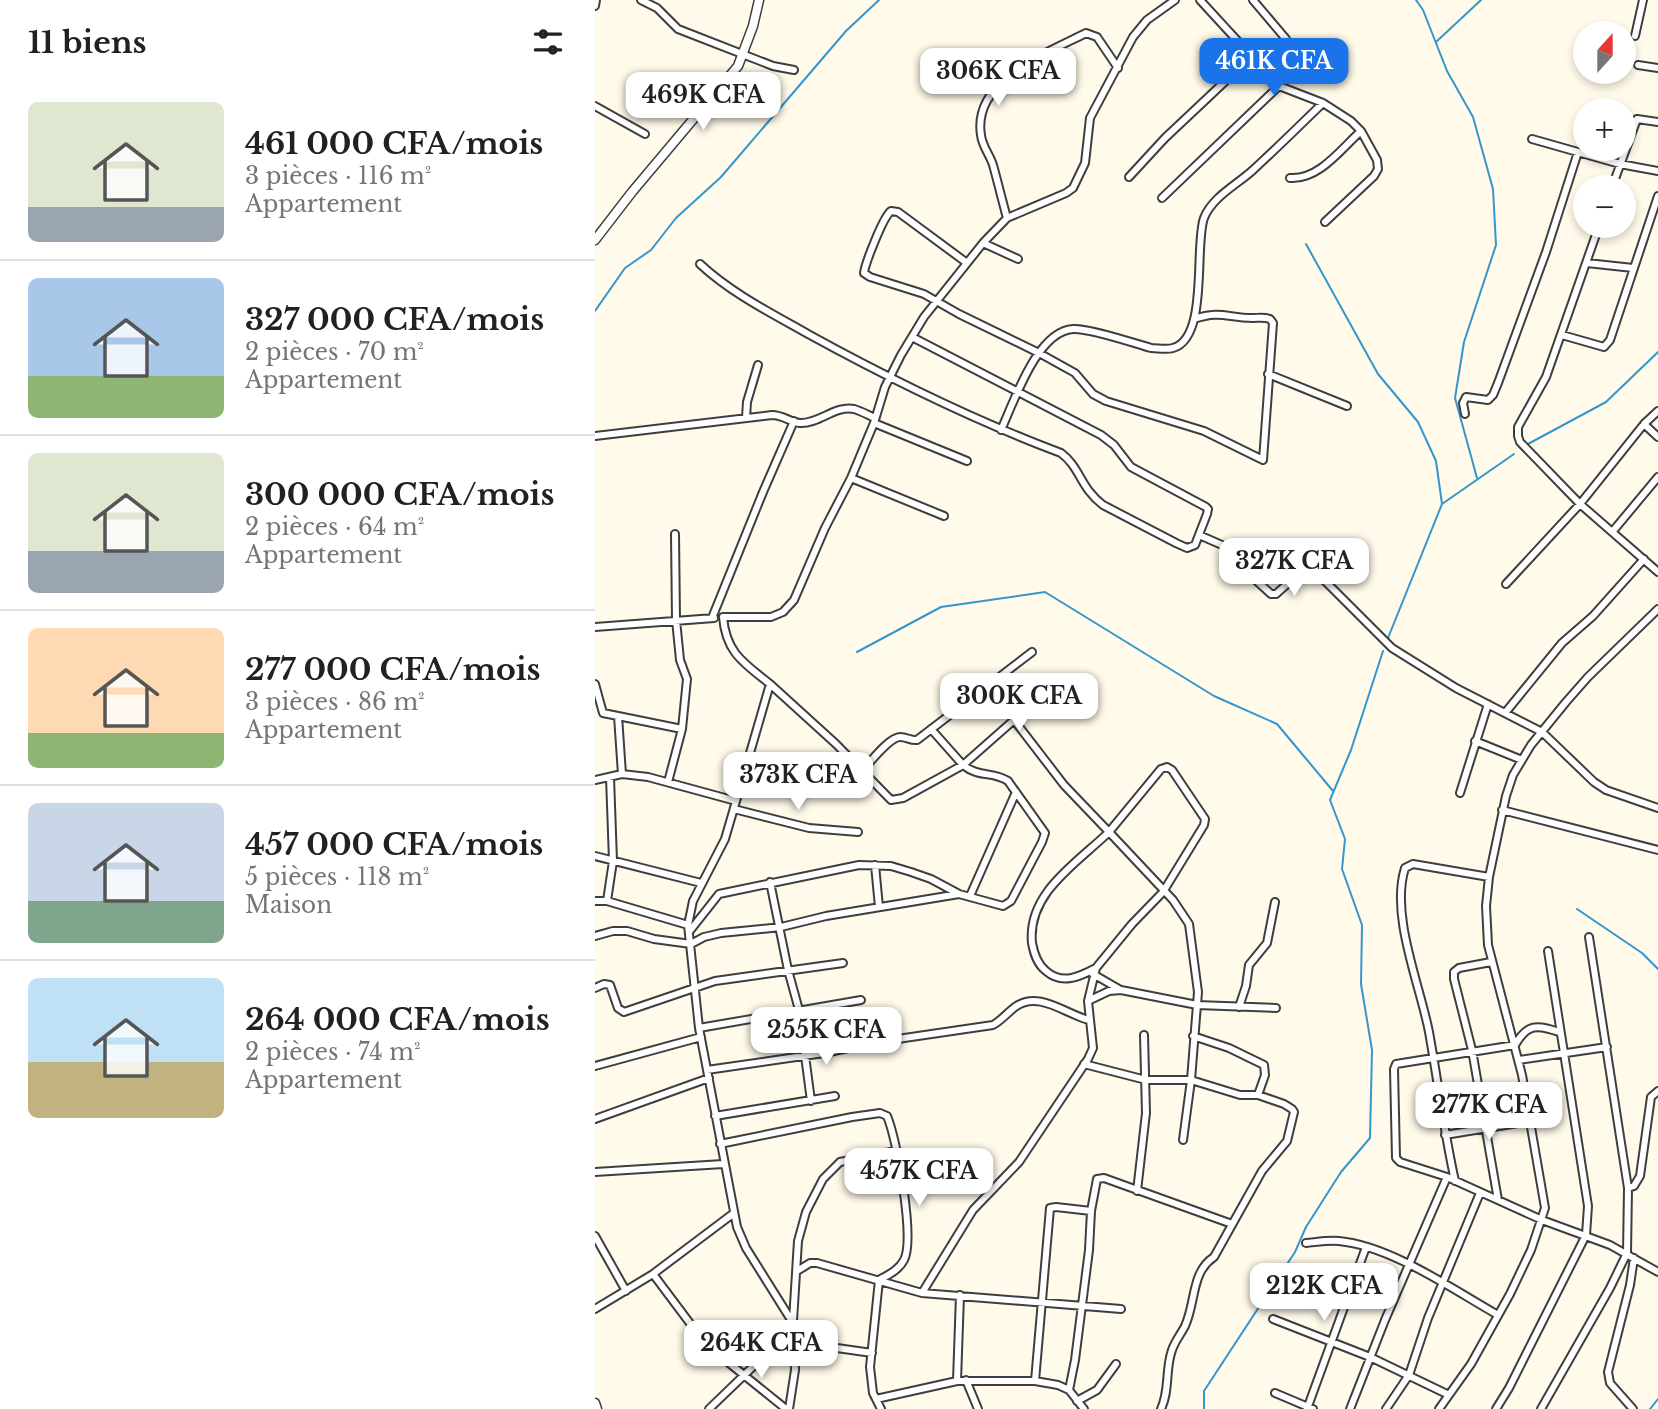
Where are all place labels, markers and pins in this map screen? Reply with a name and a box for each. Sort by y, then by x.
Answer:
pin: 461K CFA [1202,38,1346,98]
pin: 306K CFA [926,48,1070,108]
pin: 469K CFA [631,72,775,132]
pin: 327K CFA [1222,538,1366,598]
pin: 300K CFA [947,674,1091,733]
pin: 373K CFA [726,752,870,812]
pin: 255K CFA [754,1007,898,1067]
pin: 277K CFA [1417,1082,1561,1142]
pin: 457K CFA [847,1148,991,1208]
pin: 212K CFA [1252,1264,1396,1323]
pin: 264K CFA [689,1320,833,1380]

